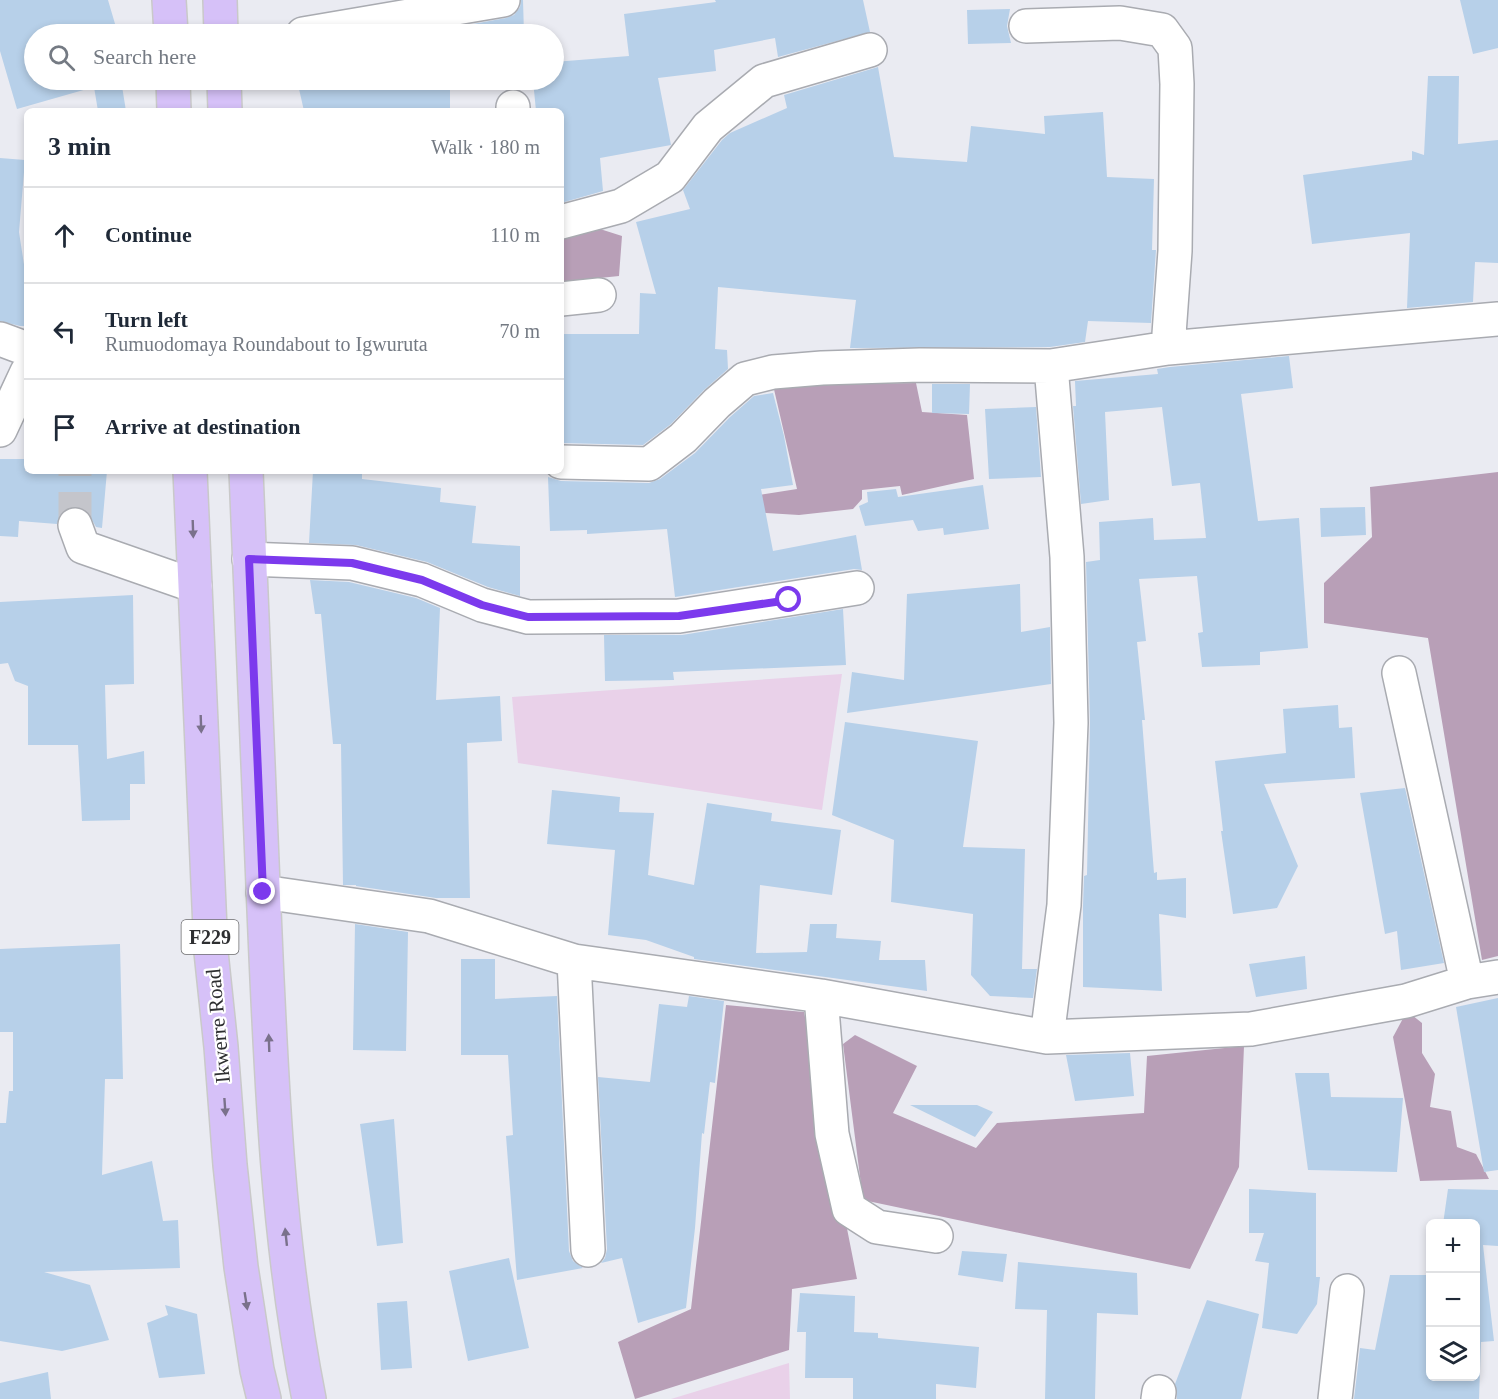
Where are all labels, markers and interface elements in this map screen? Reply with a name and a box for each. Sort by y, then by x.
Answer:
search box [24,24,564,90]
icon: search [45,41,78,74]
text: Search here [93,44,196,69]
text: 3 min [48,132,111,161]
text: Walk · 180 m [431,136,540,158]
icon: ahead [48,219,81,252]
text: Continue [105,222,192,247]
text: 110 m [490,224,540,246]
text: Turn left [105,307,188,332]
icon: left [48,315,81,348]
text: 70 m [499,320,540,342]
text: Rumuodomaya Roundabout to Igwuruta [105,333,428,355]
icon: arrive [48,411,81,444]
text: Arrive at destination [105,414,301,439]
one-way arrow [188,520,197,539]
route start [775,586,801,612]
one-way arrow [197,715,206,734]
route end [249,878,275,904]
road number: F229 [182,920,238,954]
street label: Ikwerre Road [201,967,235,1084]
one-way arrow [265,1034,274,1053]
one-way arrow [221,1098,230,1117]
map controls [1426,1219,1480,1381]
button: + [1426,1219,1480,1273]
one-way arrow [281,1228,291,1247]
button: − [1426,1273,1480,1327]
one-way arrow [242,1292,251,1311]
button: layers [1426,1327,1480,1381]

